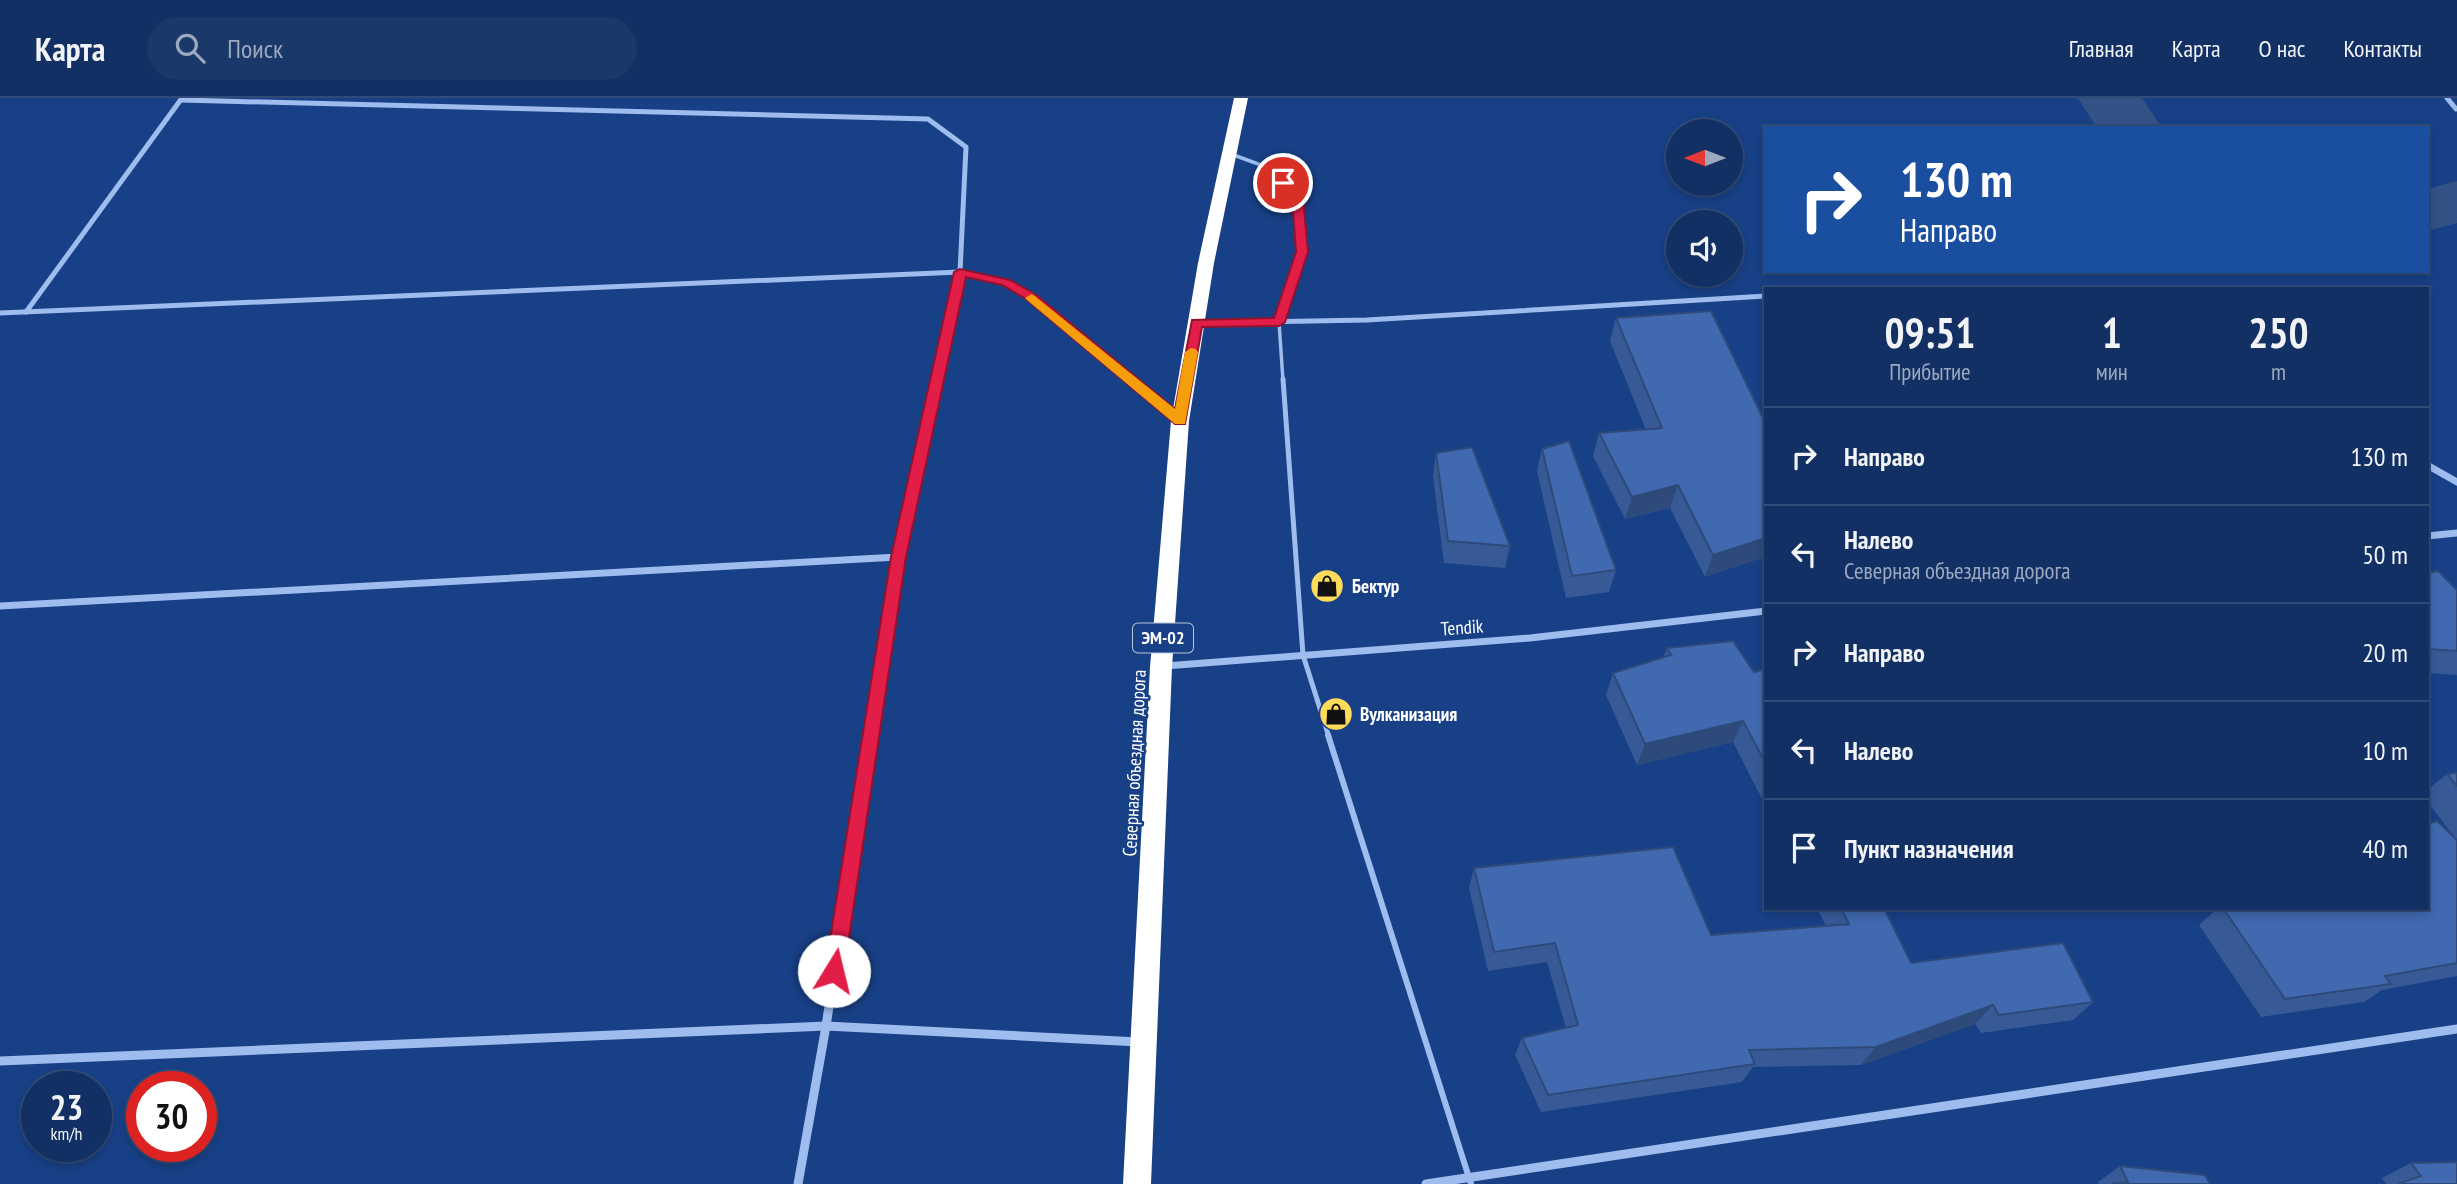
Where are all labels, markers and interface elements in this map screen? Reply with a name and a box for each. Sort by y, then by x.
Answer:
search box [147,17,637,80]
text: Карта [35,27,105,70]
icon: search [171,29,209,67]
text: Поиск [227,32,283,65]
text: Главная [2069,33,2134,64]
text: Карта [2172,33,2221,64]
text: О нас [2259,33,2305,64]
text: Контакты [2343,33,2422,64]
north arrow [1666,119,1743,196]
map controls [1666,119,1743,287]
text: 130 m [1900,147,2013,211]
pin [1253,153,1313,213]
icon: right [1785,154,1876,245]
icon: arrive [1264,164,1302,202]
text: Направо [1900,209,1997,251]
button: sound [1666,210,1743,287]
text: 09:51 [1884,305,1975,360]
text: 1 [2102,305,2122,360]
text: 250 [2248,305,2309,360]
text: Прибытие [1889,357,1971,386]
text: мин [2096,357,2128,386]
text: m [2271,357,2286,386]
icon: right [1785,437,1823,475]
text: Направо [1844,440,1925,473]
text: 130 m [2350,440,2408,473]
text: Налево [1844,523,1913,556]
icon: left [1785,535,1823,573]
text: 50 m [2362,538,2408,571]
text: Северная объездная дорога [1844,556,2071,585]
shop icon: Бектур [1308,567,1346,605]
place label: Бектур [1352,574,1400,598]
street label: Tendik [1440,614,1485,640]
road number: ЭМ-02 [1133,624,1193,652]
icon: right [1785,633,1823,671]
text: Направо [1844,636,1925,669]
text: 20 m [2362,636,2408,669]
street label: Северная объездная дорога [1117,669,1151,857]
shop icon: Вулканизация [1317,695,1355,733]
place label: Вулканизация [1360,702,1457,726]
icon: left [1785,731,1823,769]
text: Налево [1844,734,1913,767]
text: 10 m [2362,734,2408,767]
icon: arrive [1785,829,1823,867]
text: Пункт назначения [1844,832,2014,865]
text: 40 m [2362,832,2408,865]
position arrow [797,934,871,1008]
speed limit sign: 30 [126,1071,217,1162]
text: 23 [50,1084,83,1130]
text: km/h [51,1122,82,1145]

